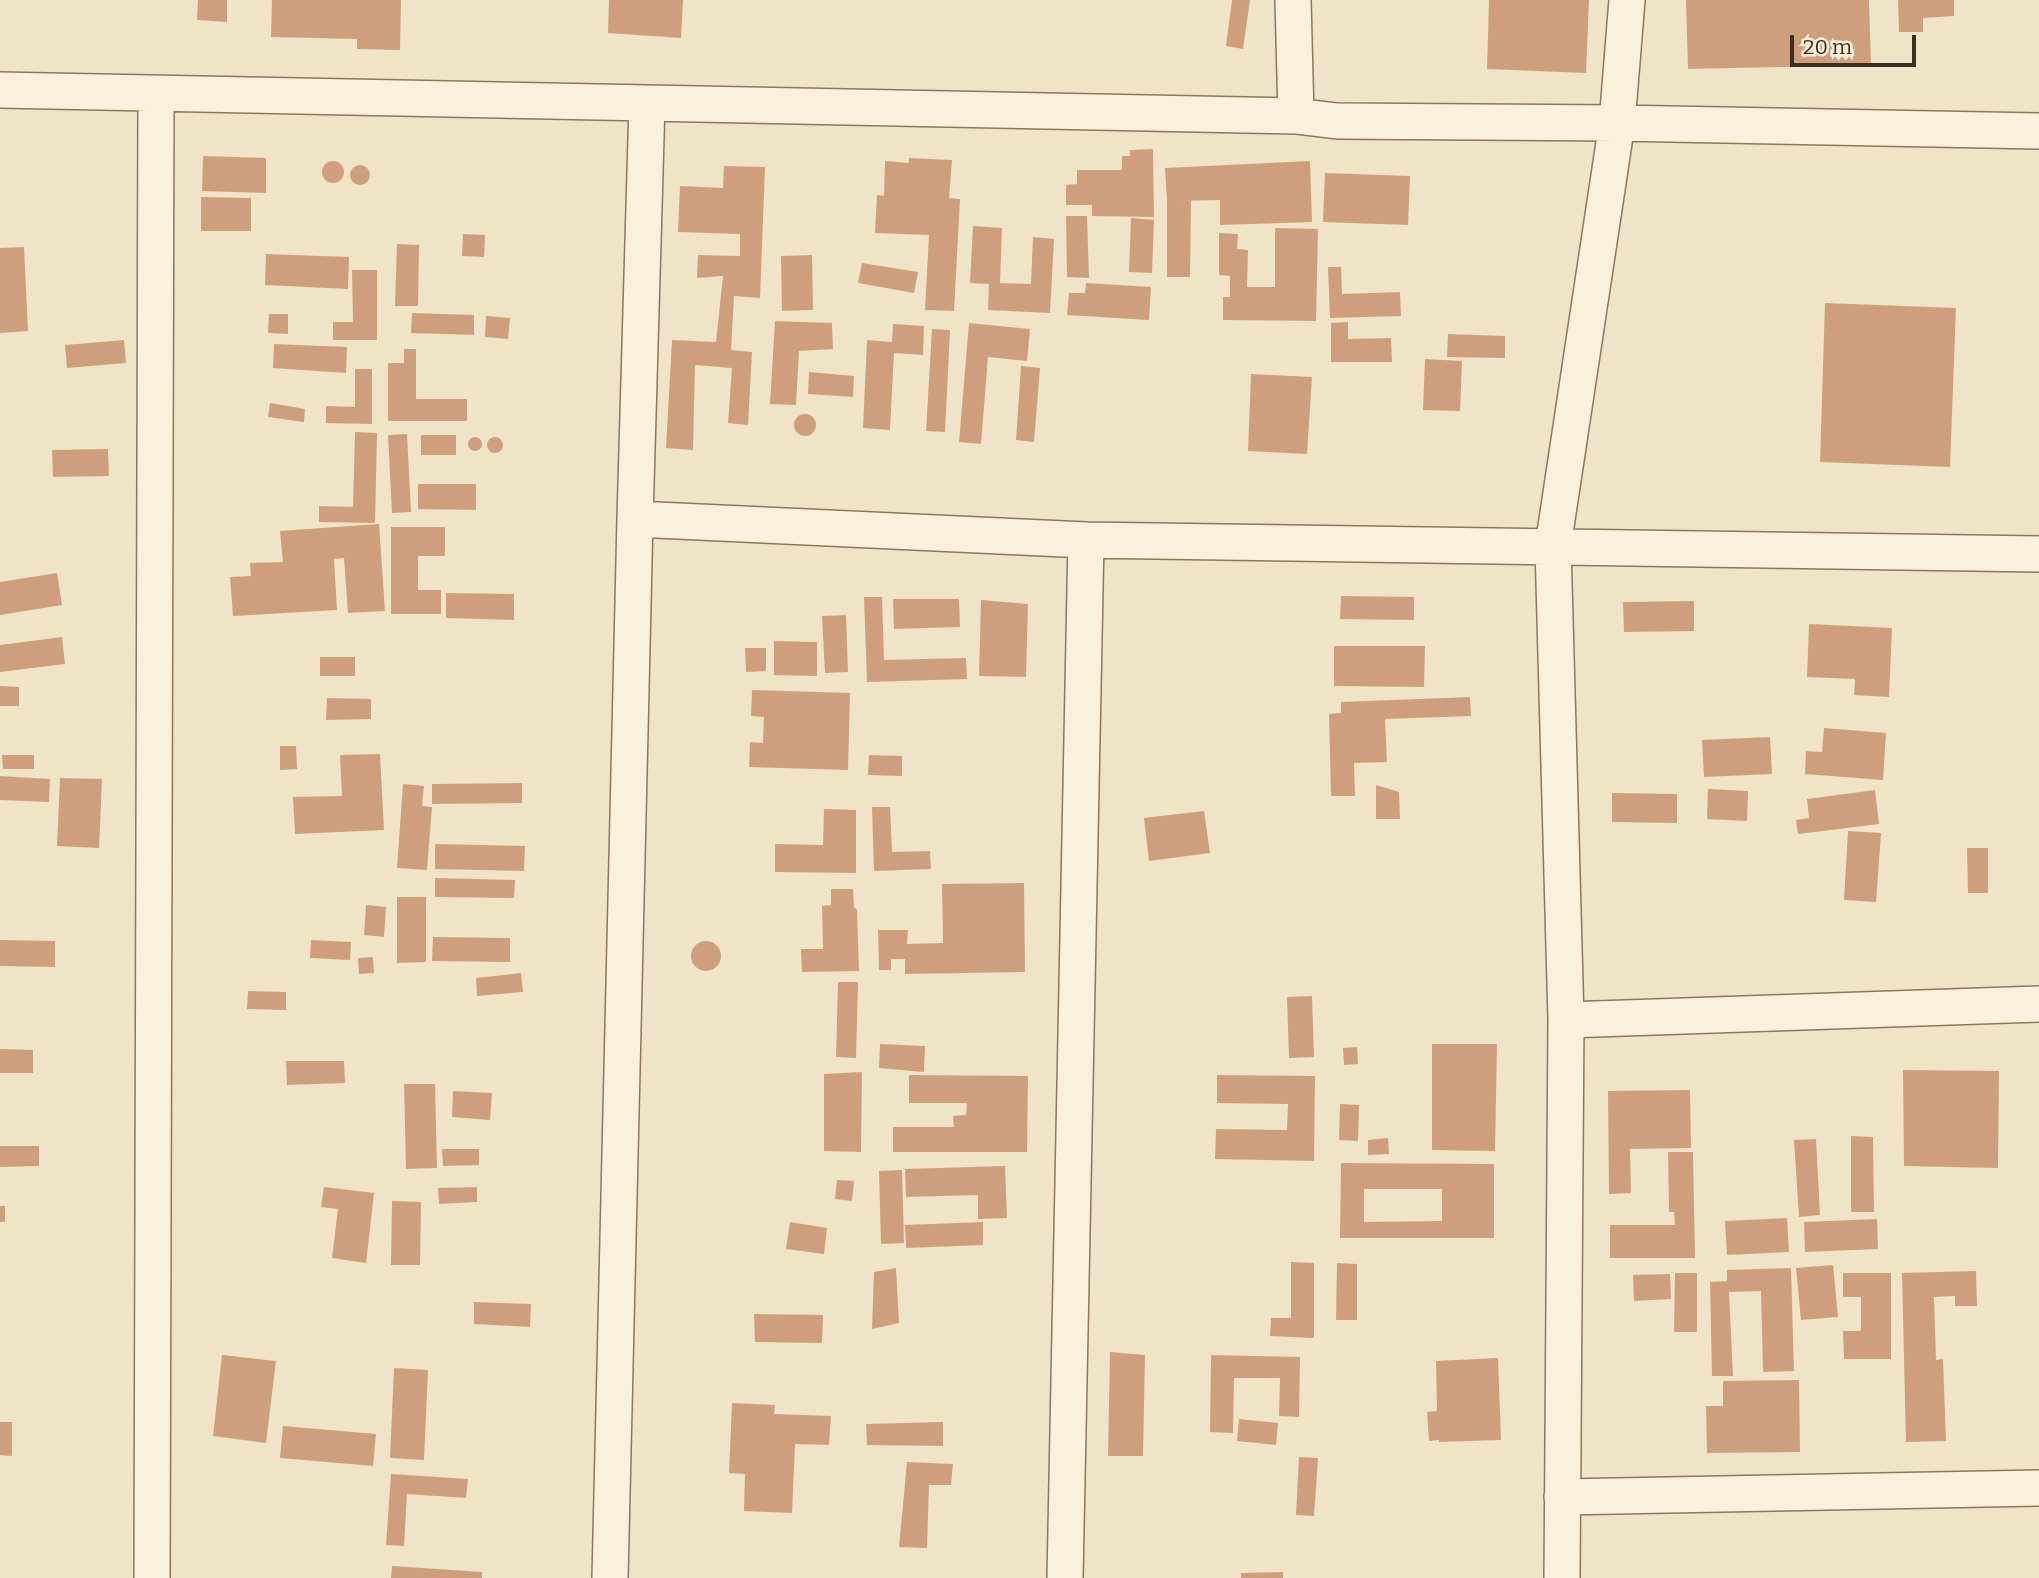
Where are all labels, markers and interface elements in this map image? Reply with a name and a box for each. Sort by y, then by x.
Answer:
scale bar [1794,21,1920,65]
text: 20 m [1803,34,1852,60]

